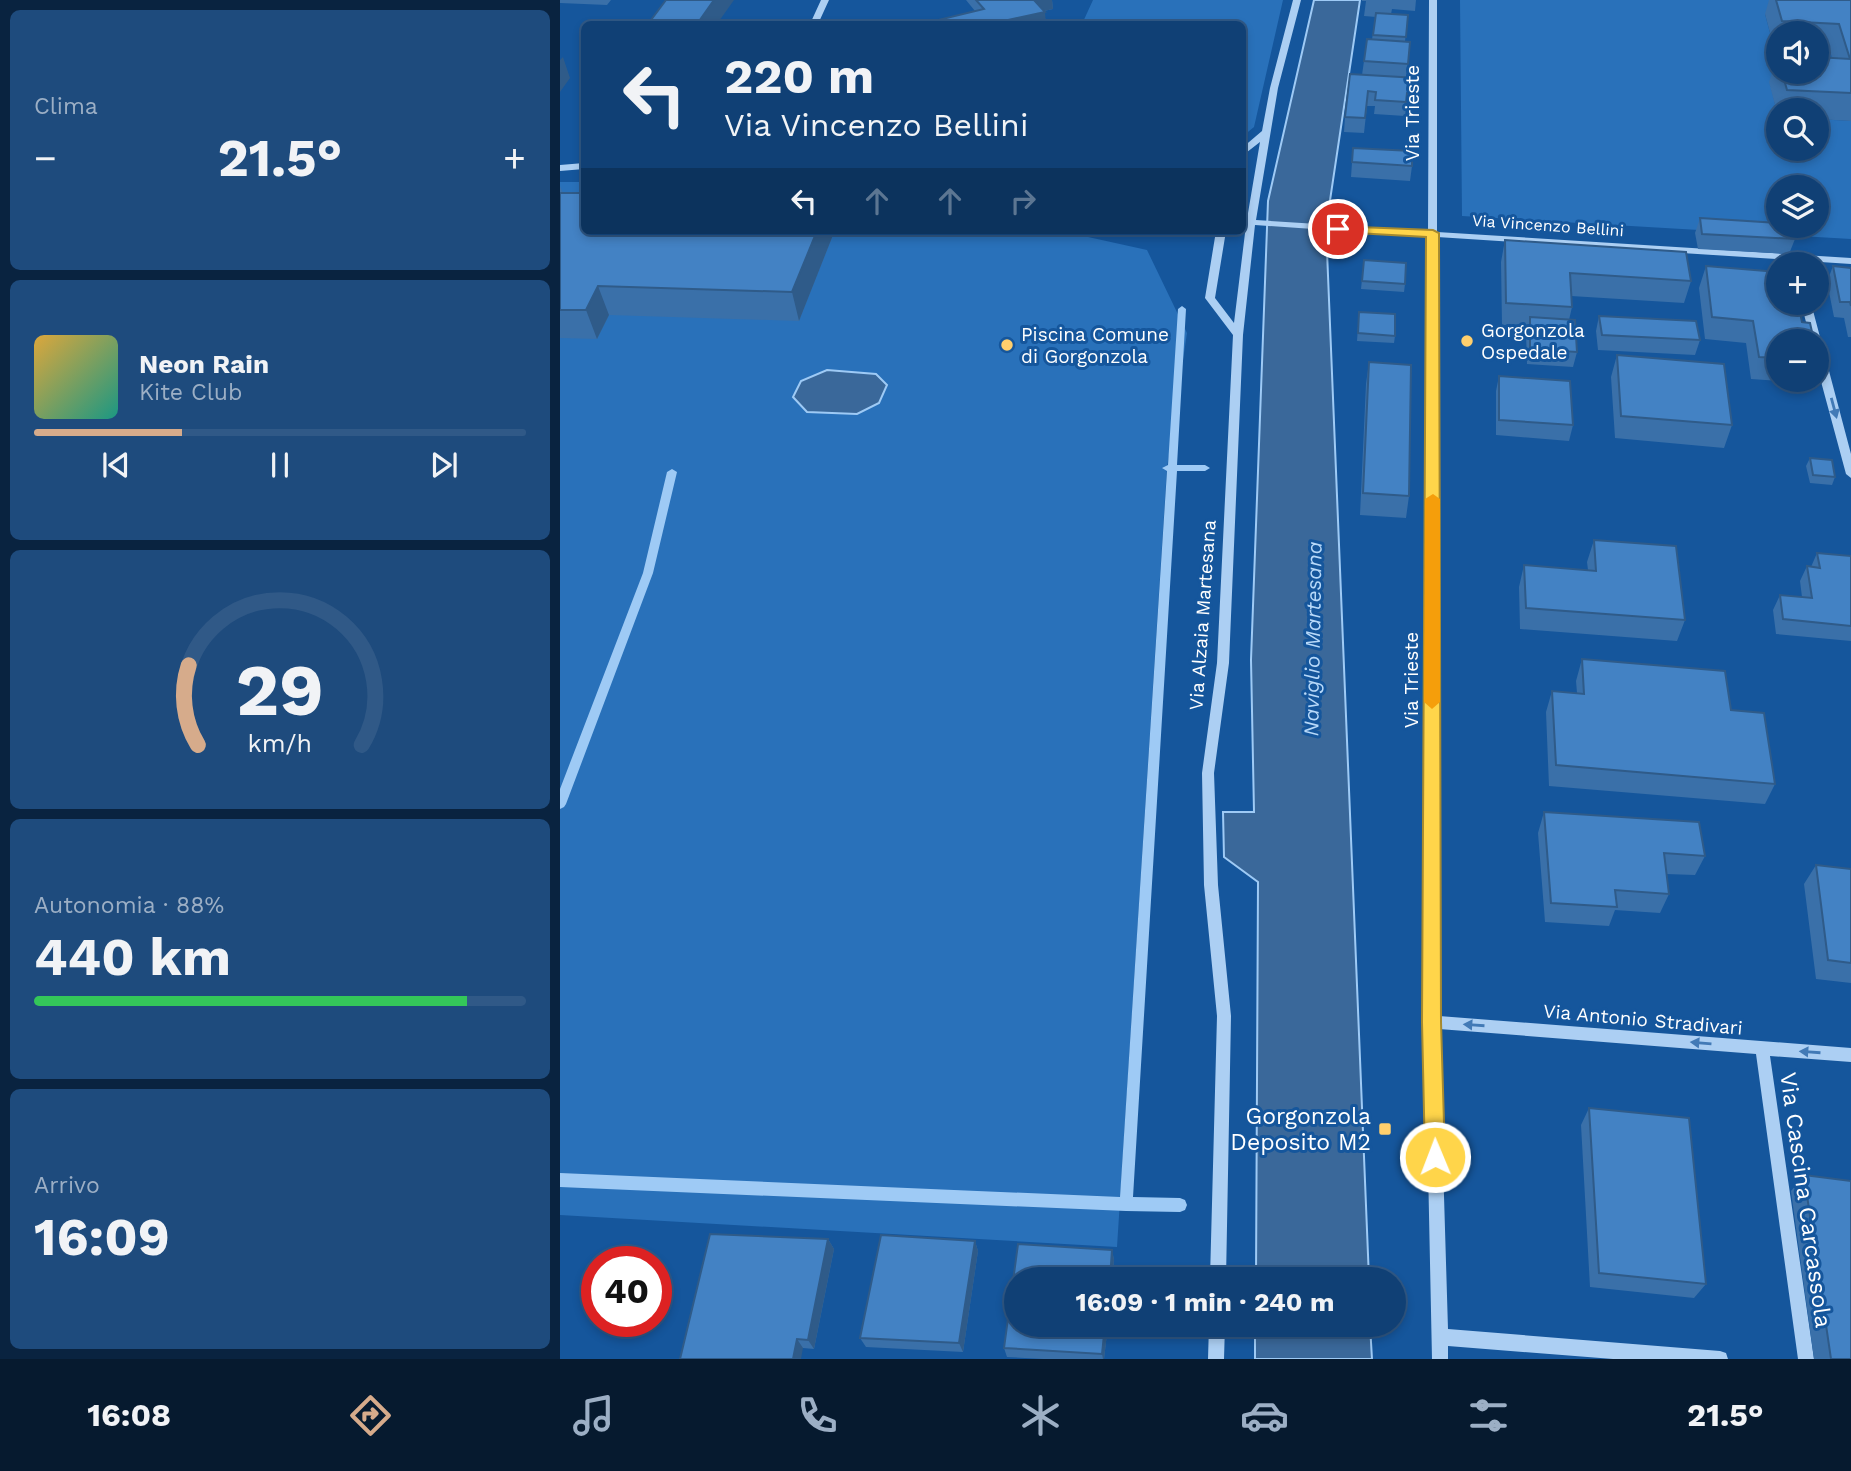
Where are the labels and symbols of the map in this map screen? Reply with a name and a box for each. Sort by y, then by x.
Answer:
street label: Via Trieste [1401,65,1424,161]
pin [1308,199,1368,259]
street label: Via Vincenzo Bellini [1471,211,1625,240]
place label: Gorgonzola Ospedale [1481,319,1585,364]
place label: Piscina Comune di Gorgonzola [1021,323,1169,368]
marker: Gorgonzola Ospedale [1459,333,1475,349]
marker: Piscina Comune di Gorgonzola [999,337,1015,353]
one-way arrow [1829,397,1840,419]
street label: Via Alzaia Martesana [1184,519,1221,711]
water label: Naviglio Martesana [1298,541,1327,737]
street label: Via Trieste [1400,632,1423,728]
street label: Via Antonio Stradivari [1542,999,1744,1040]
one-way arrow [1463,1019,1485,1030]
one-way arrow [1690,1037,1712,1048]
one-way arrow [1799,1046,1821,1057]
street label: Via Cascina Carcassola [1774,1071,1837,1330]
place label: Gorgonzola Deposito M2 [1230,1103,1371,1156]
position arrow [1398,1120,1472,1194]
marker: Gorgonzola Deposito M2 [1377,1121,1393,1137]
speed limit sign: 40 [581,1246,672,1337]

